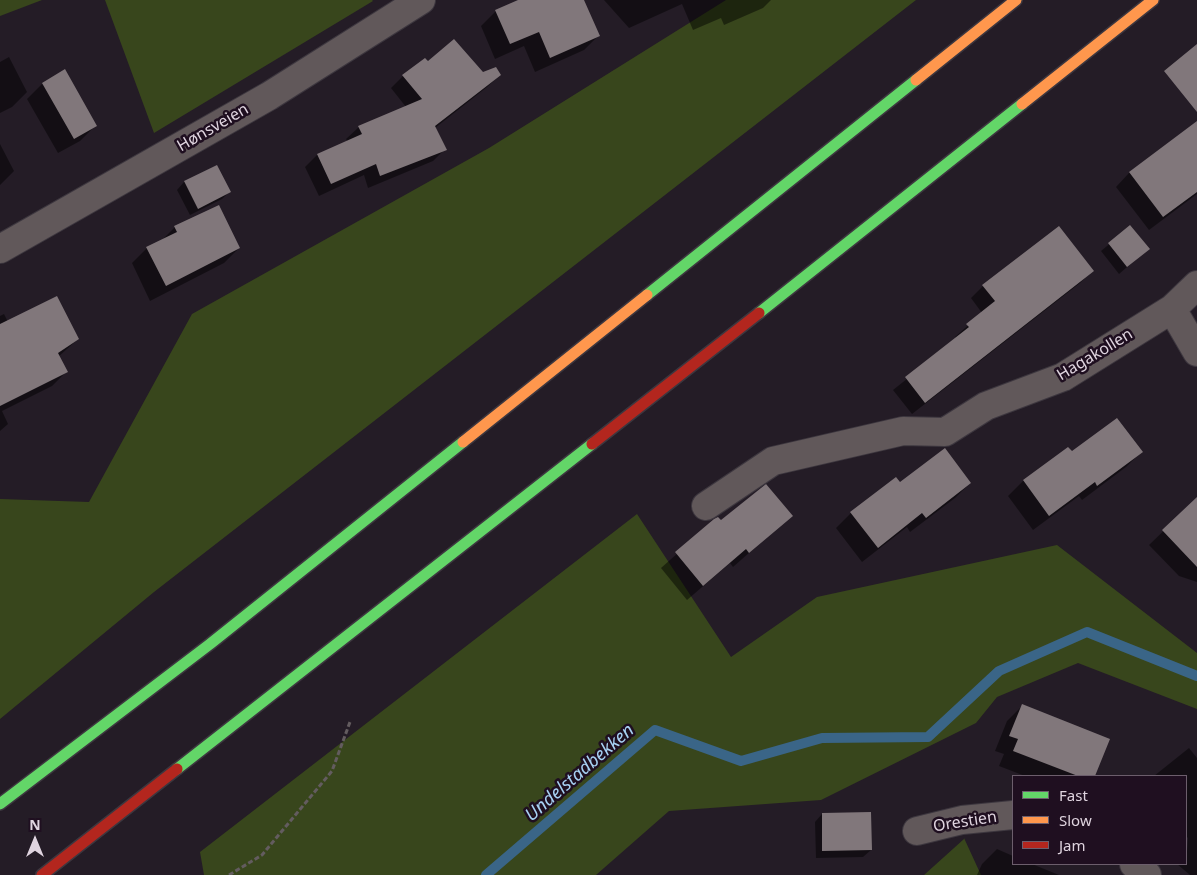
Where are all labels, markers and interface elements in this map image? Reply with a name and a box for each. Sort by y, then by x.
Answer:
street label: Hønsveien [174,100,252,156]
street label: Hagakollen [1054,325,1136,385]
water label: Undelstadbekken [521,720,639,826]
legend [1012,775,1187,865]
text: Fast [1059,785,1088,805]
street label: Orestien [932,807,998,837]
text: Slow [1059,810,1092,830]
north arrow [10,815,60,865]
text: N [29,815,41,834]
text: Jam [1059,835,1086,855]

